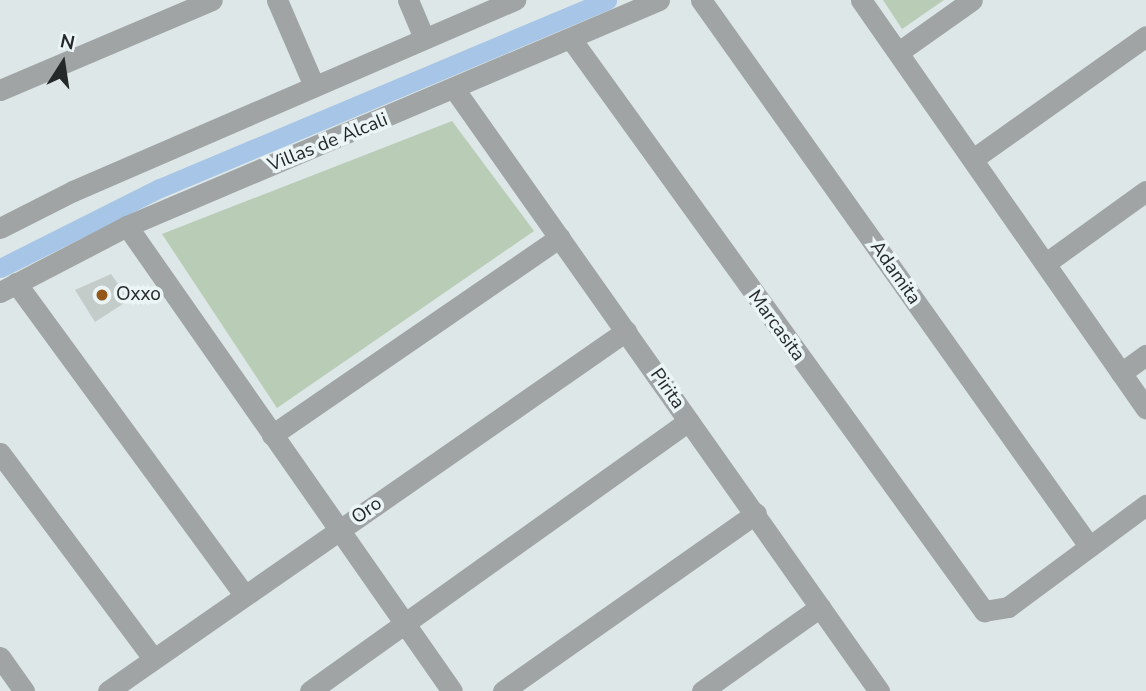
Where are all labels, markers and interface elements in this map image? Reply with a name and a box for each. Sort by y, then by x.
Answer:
north arrow [28,28,98,98]
text: N [58,28,77,57]
street label: Villas de Alcali [265,109,391,177]
street label: Adamita [865,237,925,309]
place label: Oxxo [116,284,161,306]
street label: Marcasita [743,286,809,366]
marker: Oxxo [94,287,110,303]
street label: Pirita [645,364,689,414]
street label: Oro [347,493,387,529]

